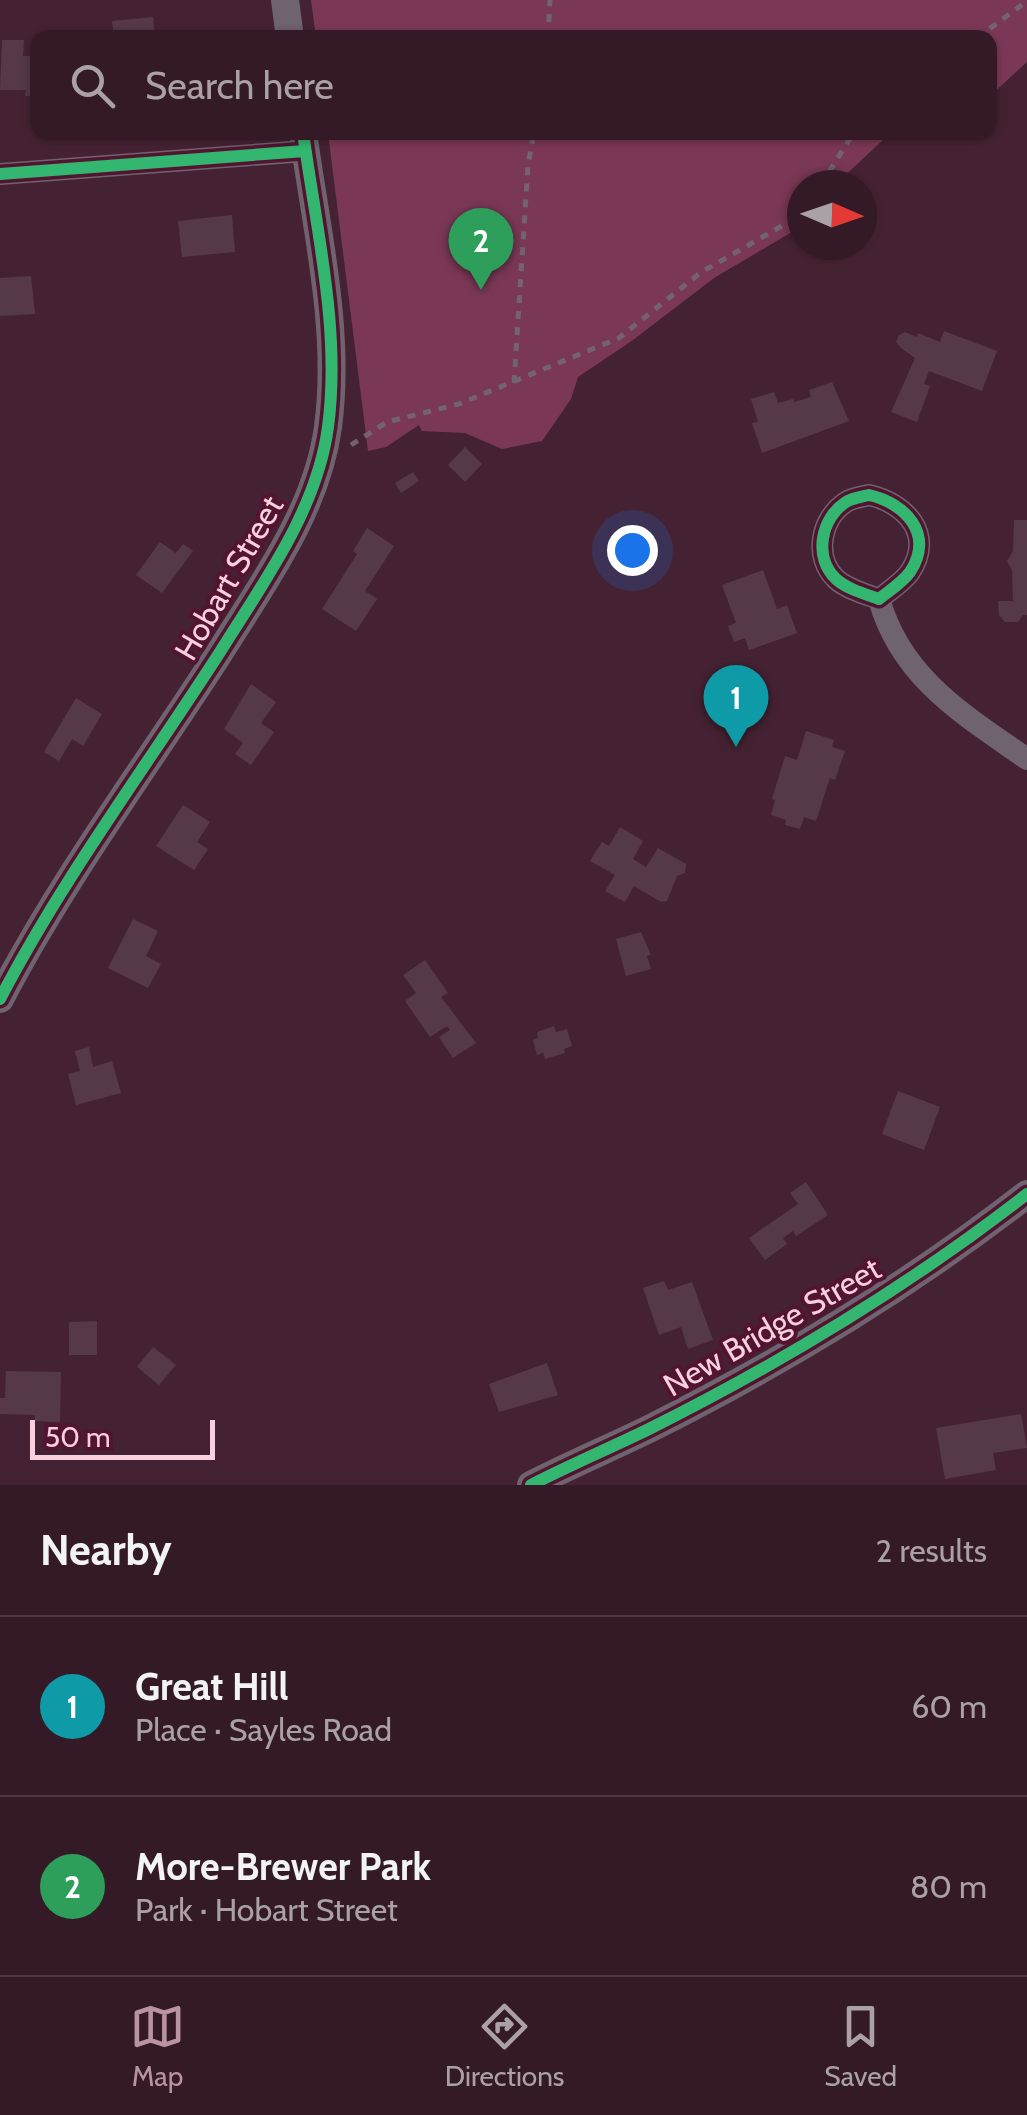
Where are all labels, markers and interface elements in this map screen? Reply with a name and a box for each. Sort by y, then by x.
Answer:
search box [30,30,997,140]
icon: search [65,58,120,113]
text: Search here [145,62,334,109]
north arrow [787,170,877,260]
pin: 2 [448,208,514,290]
street label: Hobart Street [166,488,291,667]
your location [607,525,658,576]
pin: 1 [704,664,768,747]
street label: New Bridge Street [656,1249,887,1405]
scale bar [30,1415,215,1460]
text: 50 m [45,1420,111,1454]
text: Nearby [40,1524,172,1576]
text: 2 results [876,1531,987,1570]
text: Great Hill [135,1663,288,1710]
text: 1 [67,1687,78,1726]
text: 60 m [911,1687,987,1726]
text: Place · Sayles Road [135,1710,392,1749]
text: More-Brewer Park [135,1843,431,1890]
text: 2 [64,1867,81,1906]
text: 80 m [910,1867,987,1906]
text: Park · Hobart Street [135,1890,398,1929]
tab: Map [130,1999,185,2093]
tab: Directions [445,1999,564,2093]
tab: Saved [824,1999,897,2093]

